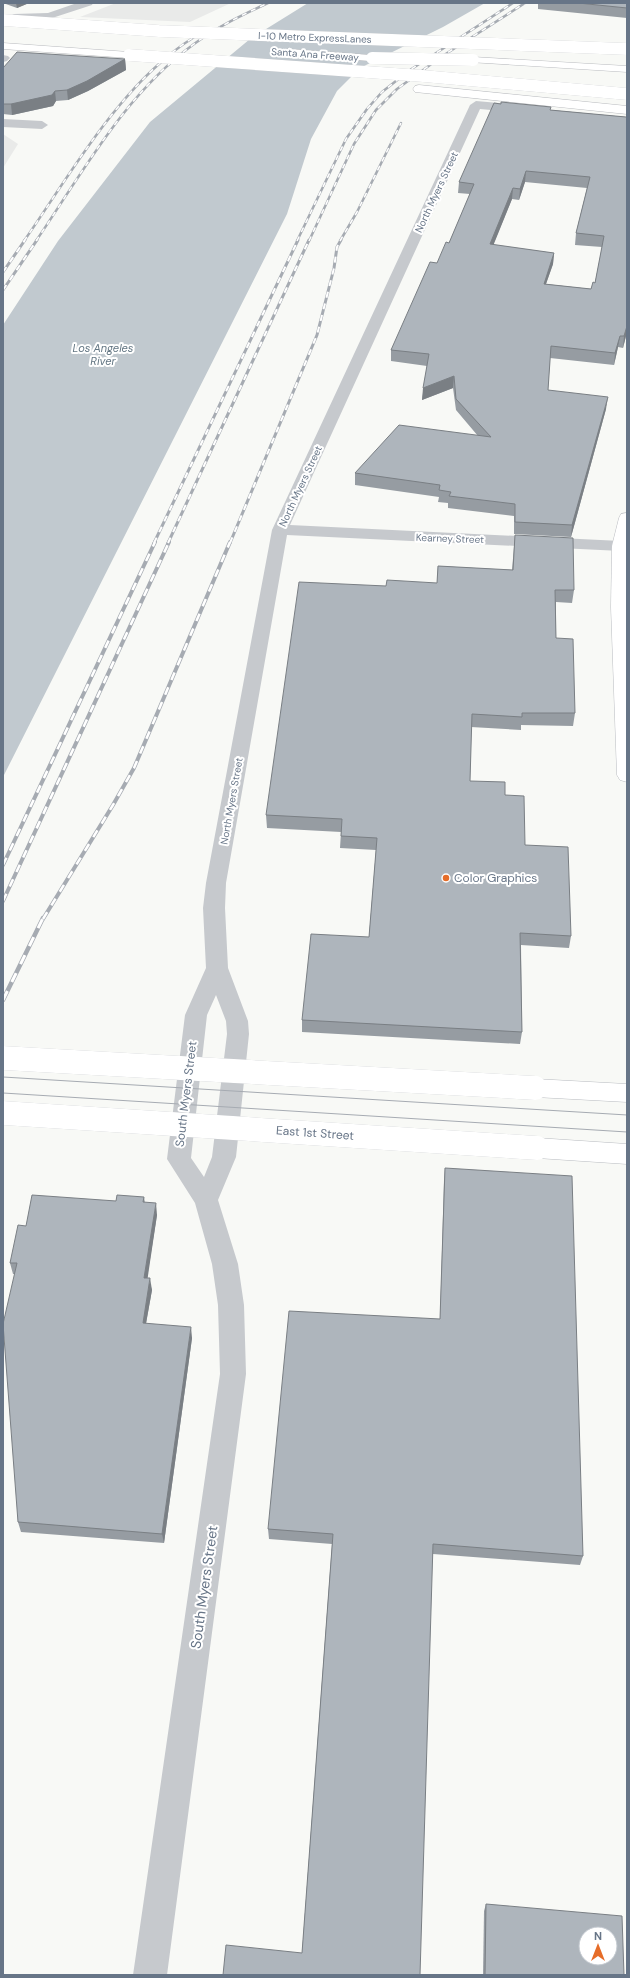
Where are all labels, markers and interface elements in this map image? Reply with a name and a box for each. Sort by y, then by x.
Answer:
street label: I-10 Metro ExpressLanes [258,29,372,46]
street label: Santa Ana Freeway [271,45,360,64]
street label: North Myers Street [412,150,461,235]
water label: Los Angeles River [73,341,134,368]
street label: North Myers Street [276,444,325,529]
street label: Kearney Street [416,531,484,546]
street label: North Myers Street [217,757,246,845]
place label: Color Graphics [454,870,537,886]
marker: Color Graphics [441,873,451,883]
street label: South Myers Street [172,1040,200,1148]
street label: East 1st Street [275,1122,355,1144]
street label: South Myers Street [186,1524,222,1650]
north arrow [578,1926,618,1966]
text: N [594,1929,602,1943]

